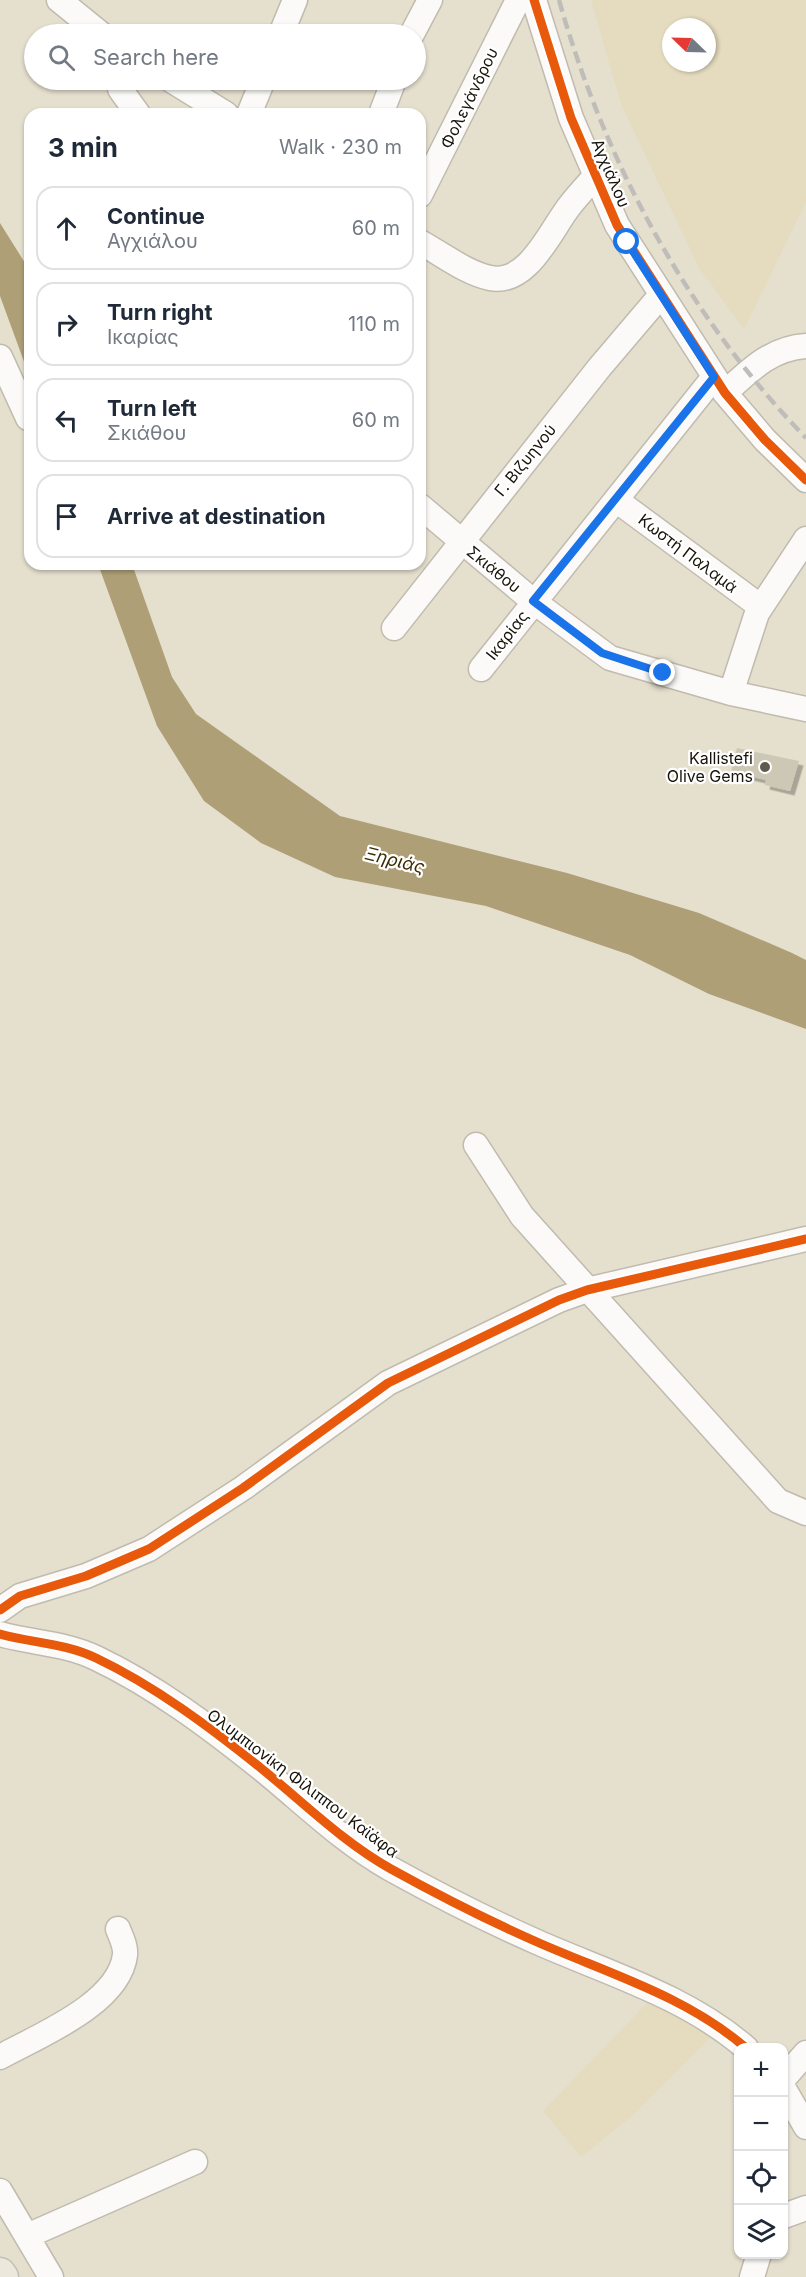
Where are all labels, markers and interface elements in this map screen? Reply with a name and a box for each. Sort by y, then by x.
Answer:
north arrow [662,18,716,72]
search box [24,24,426,90]
icon: search [45,41,78,74]
text: Search here [93,44,219,70]
street label: Φολεγάνδρου [436,44,502,152]
text: 3 min [48,132,118,163]
text: Walk · 230 m [279,135,402,159]
street label: Αγχιάλου [588,136,634,210]
text: Continue [107,203,205,229]
icon: ahead [50,212,83,245]
text: 60 m [352,216,400,240]
route start [613,228,639,254]
text: Αγχιάλου [107,229,198,253]
text: Turn right [107,299,213,325]
icon: right [50,308,83,341]
text: 110 m [348,312,400,336]
text: Ικαρίας [107,325,179,349]
text: Turn left [107,395,197,421]
icon: left [50,404,83,437]
text: 60 m [352,408,400,432]
street label: Γ. Βιζυηνού [490,420,560,500]
text: Σκιάθου [107,421,186,445]
icon: arrive [50,500,83,533]
text: Arrive at destination [107,503,326,529]
street label: Κωστή Παλαμά [634,509,742,597]
street label: Σκιάθου [463,541,525,597]
street label: Ικαρίας [481,606,533,664]
route end [649,659,675,685]
place label: Kallistefi Olive Gems [667,748,753,786]
marker: Kallistefi Olive Gems [758,760,772,774]
water label: Ξηριάς [363,842,427,878]
street label: Ολυμπιονίκη Φίλιππου Καϊάφα [203,1705,403,1861]
map controls [734,2043,788,2259]
button: + [734,2043,788,2097]
button: − [734,2097,788,2151]
button: locate [734,2151,788,2205]
button: layers [734,2205,788,2259]

